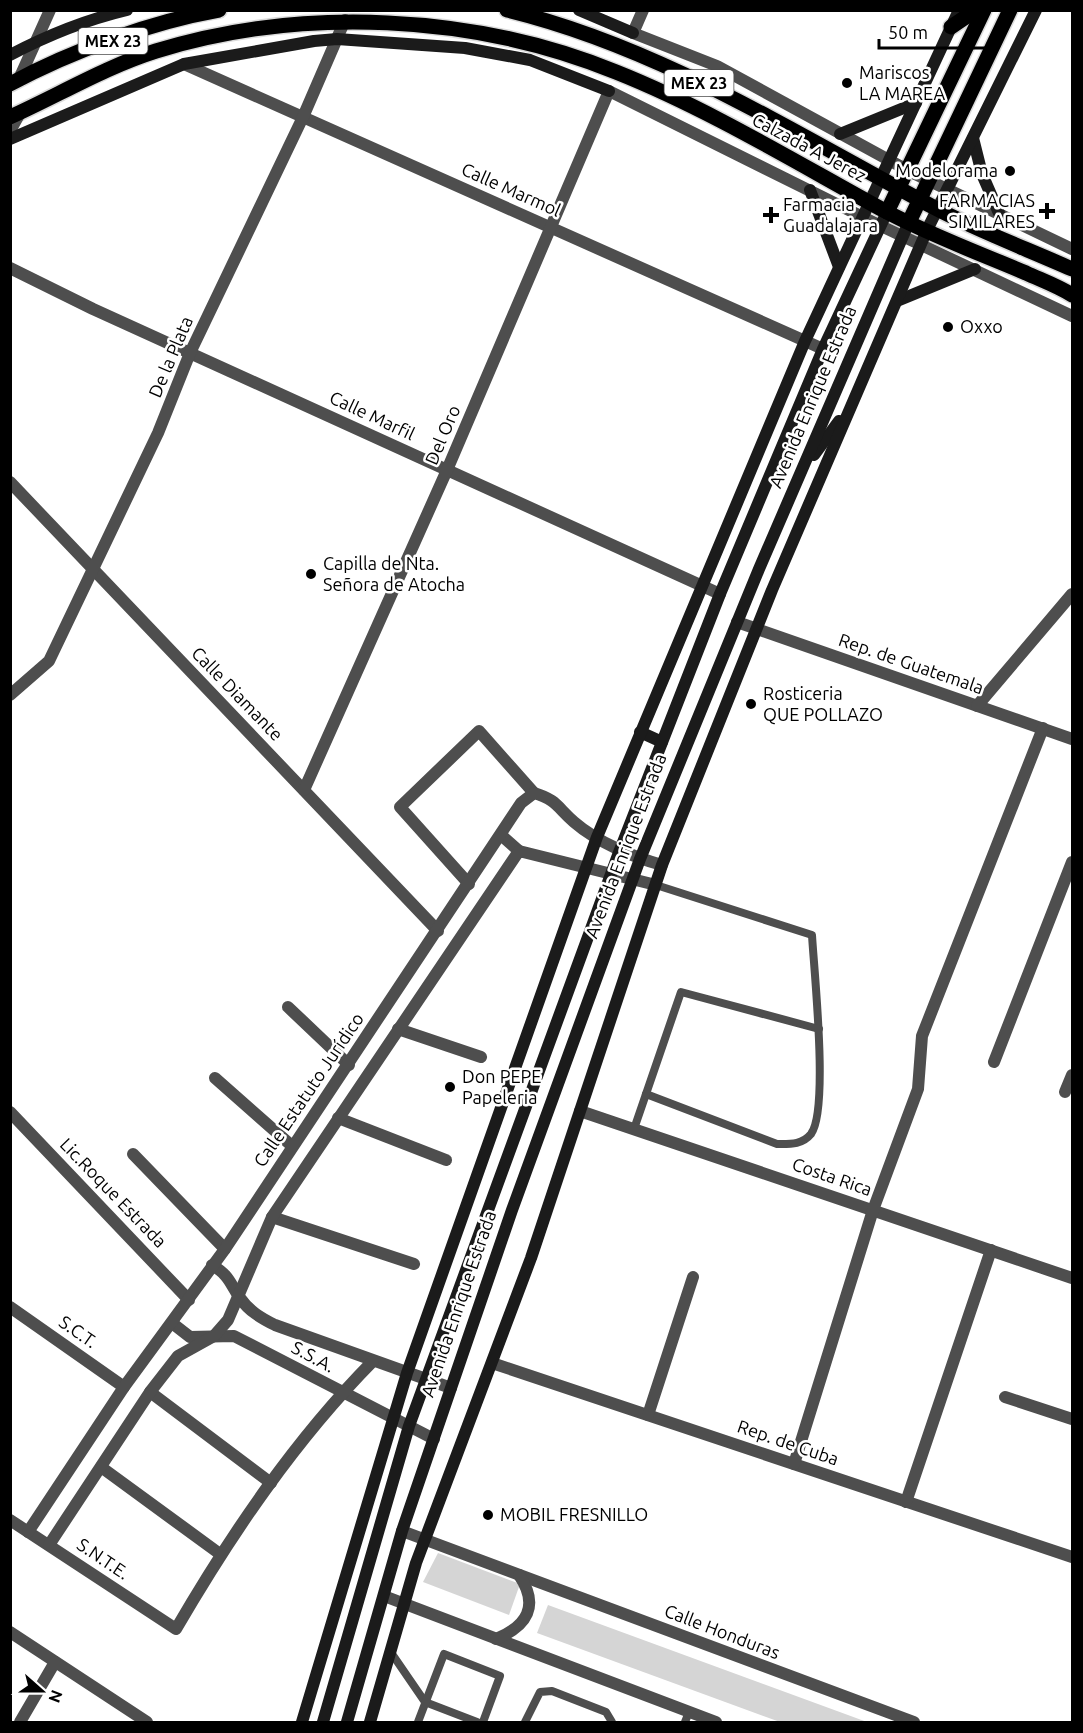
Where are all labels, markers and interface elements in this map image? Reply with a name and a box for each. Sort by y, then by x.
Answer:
scale bar [879,12,996,50]
text: 50 m [888,22,928,42]
road number: MEX 23 [78,28,148,54]
place label: Mariscos LA MAREA [859,62,945,103]
road number: MEX 23 [664,70,734,96]
marker: Mariscos LA MAREA [840,76,854,90]
street label: Calzada A Jerez [749,109,870,186]
street label: Calle Marmol [459,158,564,220]
place label: Modelorama [895,160,998,180]
marker: Modelorama [1003,164,1017,178]
place label: FARMACIAS SIMILARES [939,190,1035,231]
place label: Farmacia Guadalajara [783,194,878,235]
marker: FARMACIAS SIMILARES [1040,204,1054,218]
marker: Farmacia Guadalajara [764,208,778,222]
street label: Avenida Enrique Estrada [765,303,860,491]
street label: De la Plata [144,313,196,400]
place label: Oxxo [960,316,1003,336]
marker: Oxxo [941,320,955,334]
street label: Calle Marfil [327,387,418,444]
street label: Del Oro [421,402,464,467]
place label: Capilla de Nta. Señora de Atocha [323,553,465,594]
marker: Capilla de Nta. Señora de Atocha [304,567,318,581]
street label: Rep. de Guatemala [836,629,986,697]
street label: Calle Diamante [188,642,287,744]
place label: Rosticeria QUE POLLAZO [763,683,883,725]
marker: Rosticeria QUE POLLAZO [744,697,758,711]
street label: Avenida Enrique Estrada [581,751,670,941]
street label: Calle Estatuto Jurídico [249,1009,367,1170]
place label: Don PEPE Papeleria [462,1066,541,1107]
marker: Don PEPE Papeleria [443,1080,457,1094]
street label: Lic.Roque Estrada [57,1134,171,1251]
street label: Costa Rica [790,1153,875,1199]
street label: Avenida Enrique Estrada [417,1208,499,1400]
street label: S.C.T. [56,1311,101,1351]
street label: S.S.A. [289,1337,338,1376]
street label: Rep. de Cuba [735,1415,842,1469]
place label: MOBIL FRESNILLO [500,1504,648,1524]
marker: MOBIL FRESNILLO [481,1508,495,1522]
street label: S.N.T.E. [74,1534,133,1583]
street label: Calle Honduras [662,1600,783,1662]
north arrow [12,1661,72,1721]
text: N [45,1688,67,1705]

